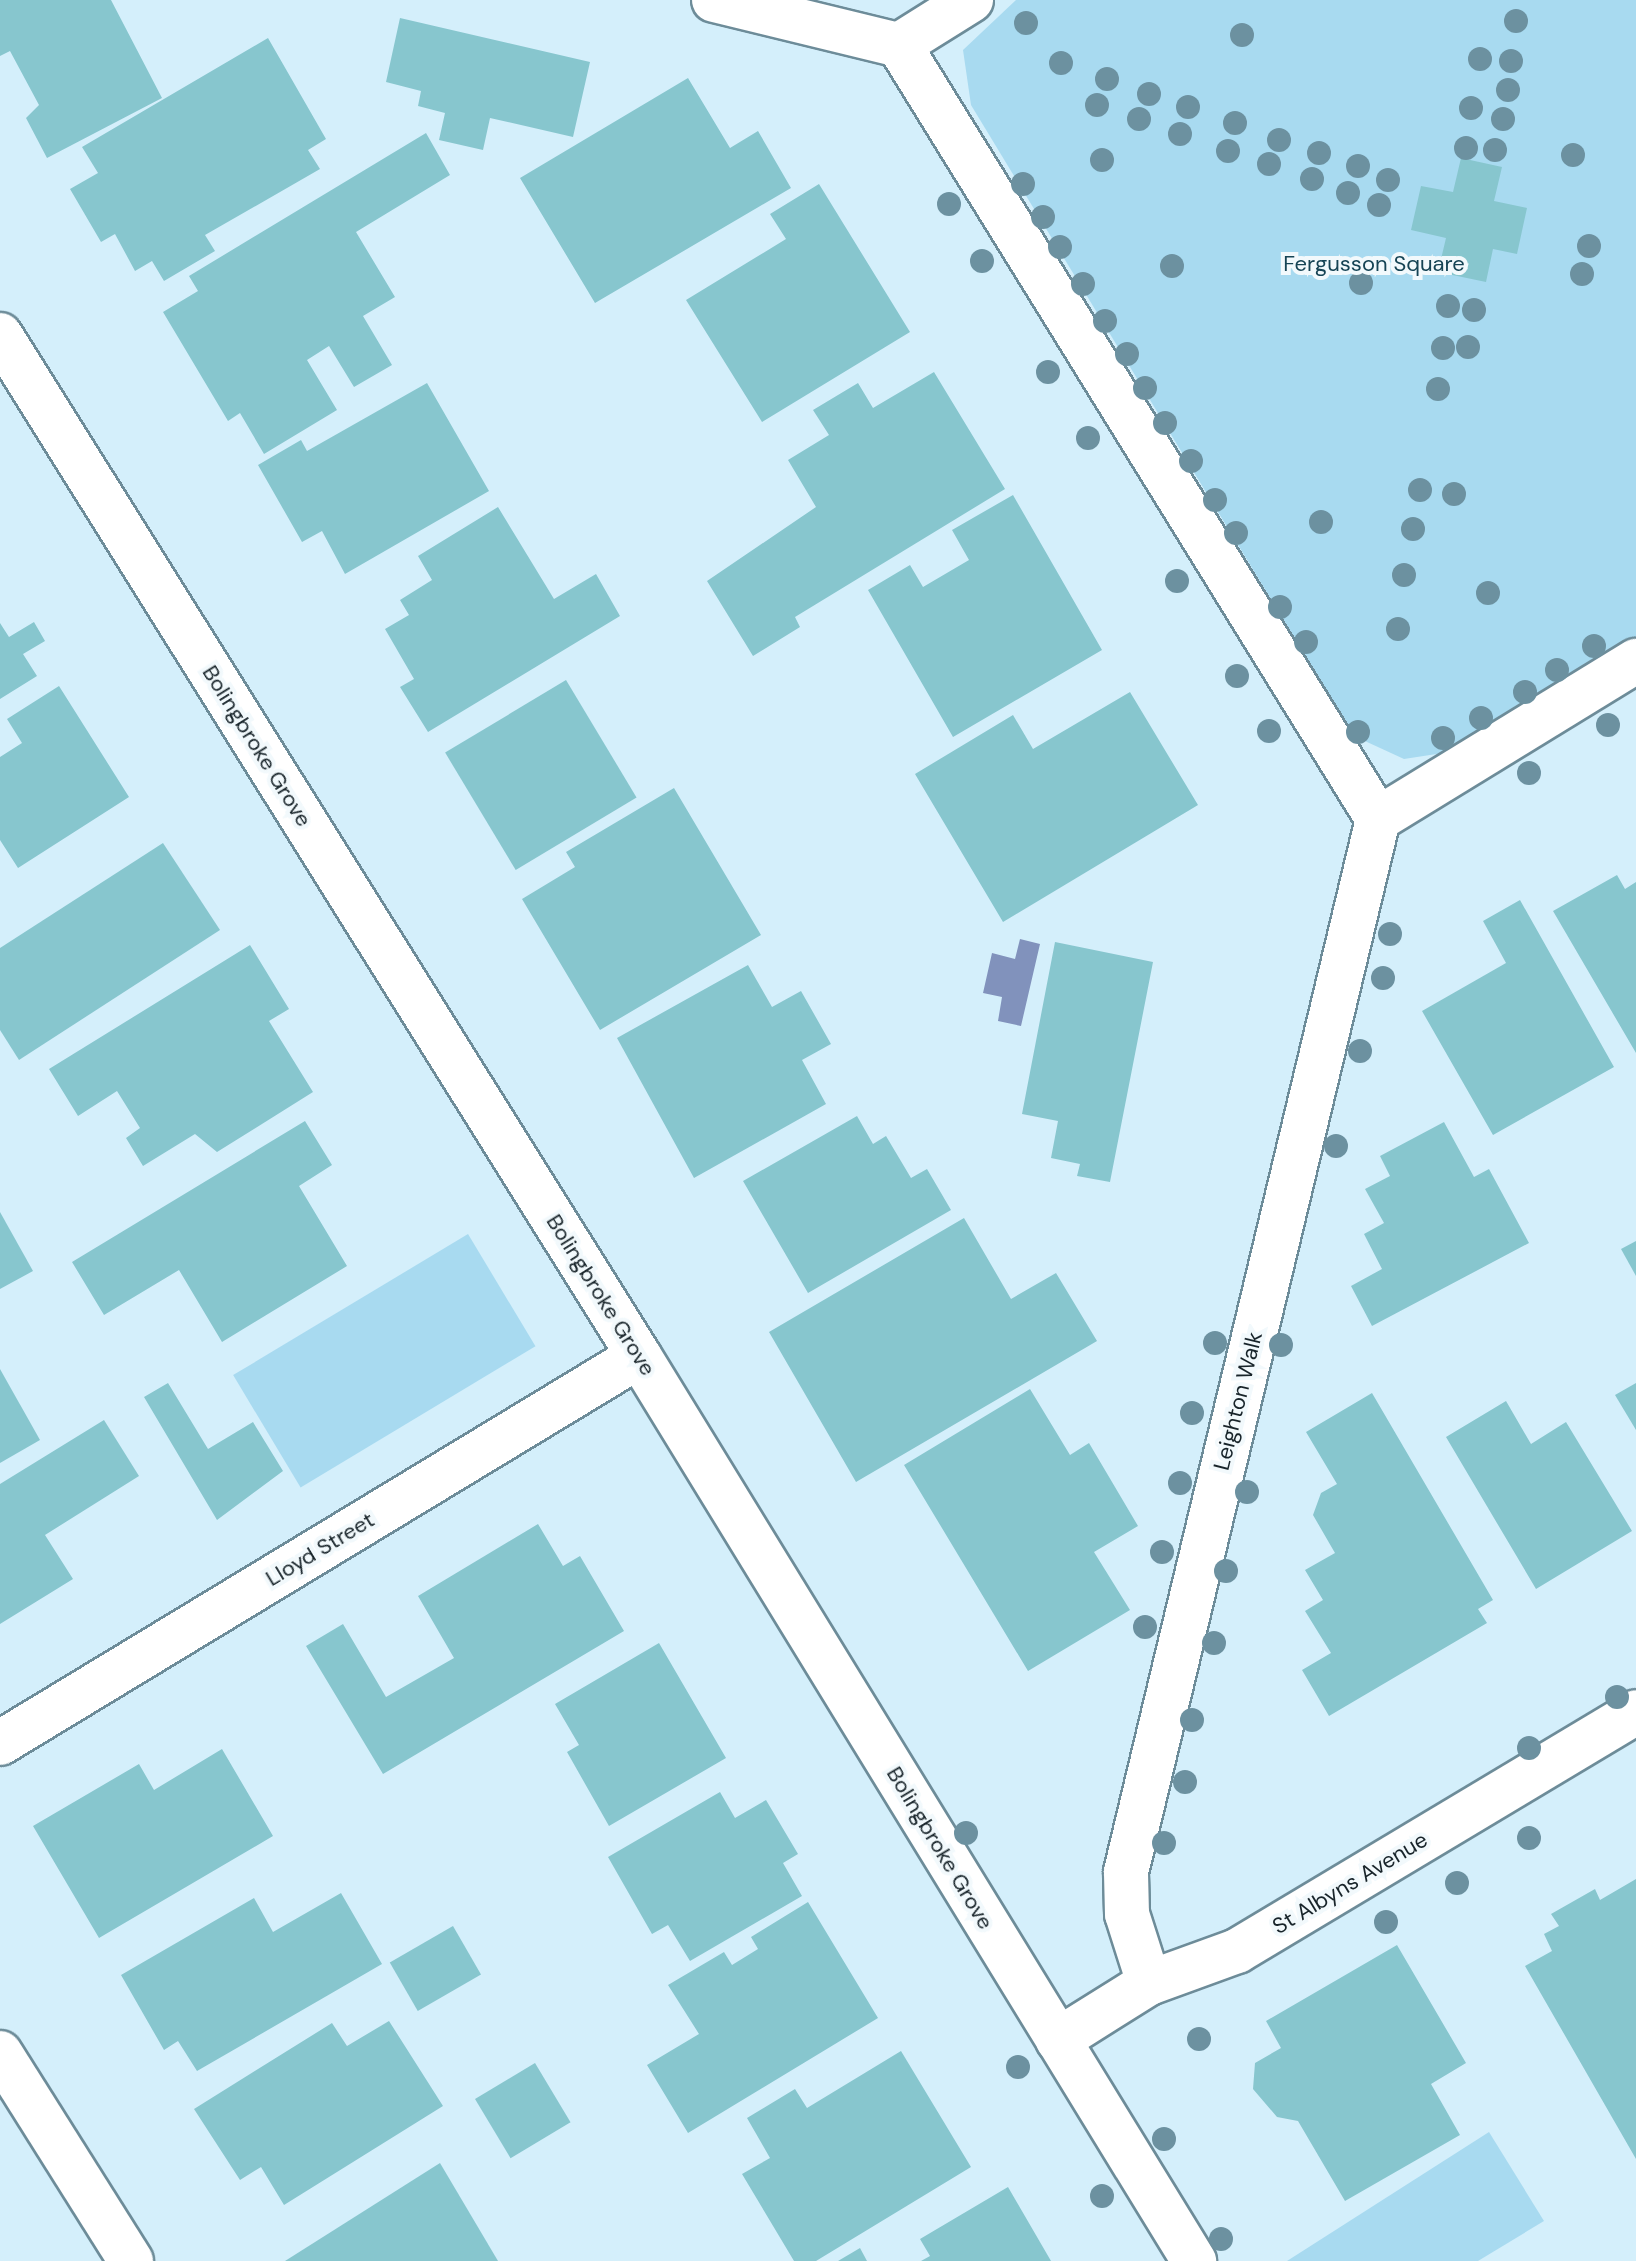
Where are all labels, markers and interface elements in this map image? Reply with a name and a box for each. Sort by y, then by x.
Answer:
park label: Fergusson Square [1283,251,1465,277]
street label: Bolingbroke Grove [197,661,317,831]
street label: Bolingbroke Grove [541,1210,661,1380]
street label: Leighton Walk [1208,1329,1268,1473]
street label: Lloyd Street [261,1506,379,1592]
street label: Bolingbroke Grove [881,1762,999,1934]
street label: St Albyns Avenue [1268,1826,1432,1940]

